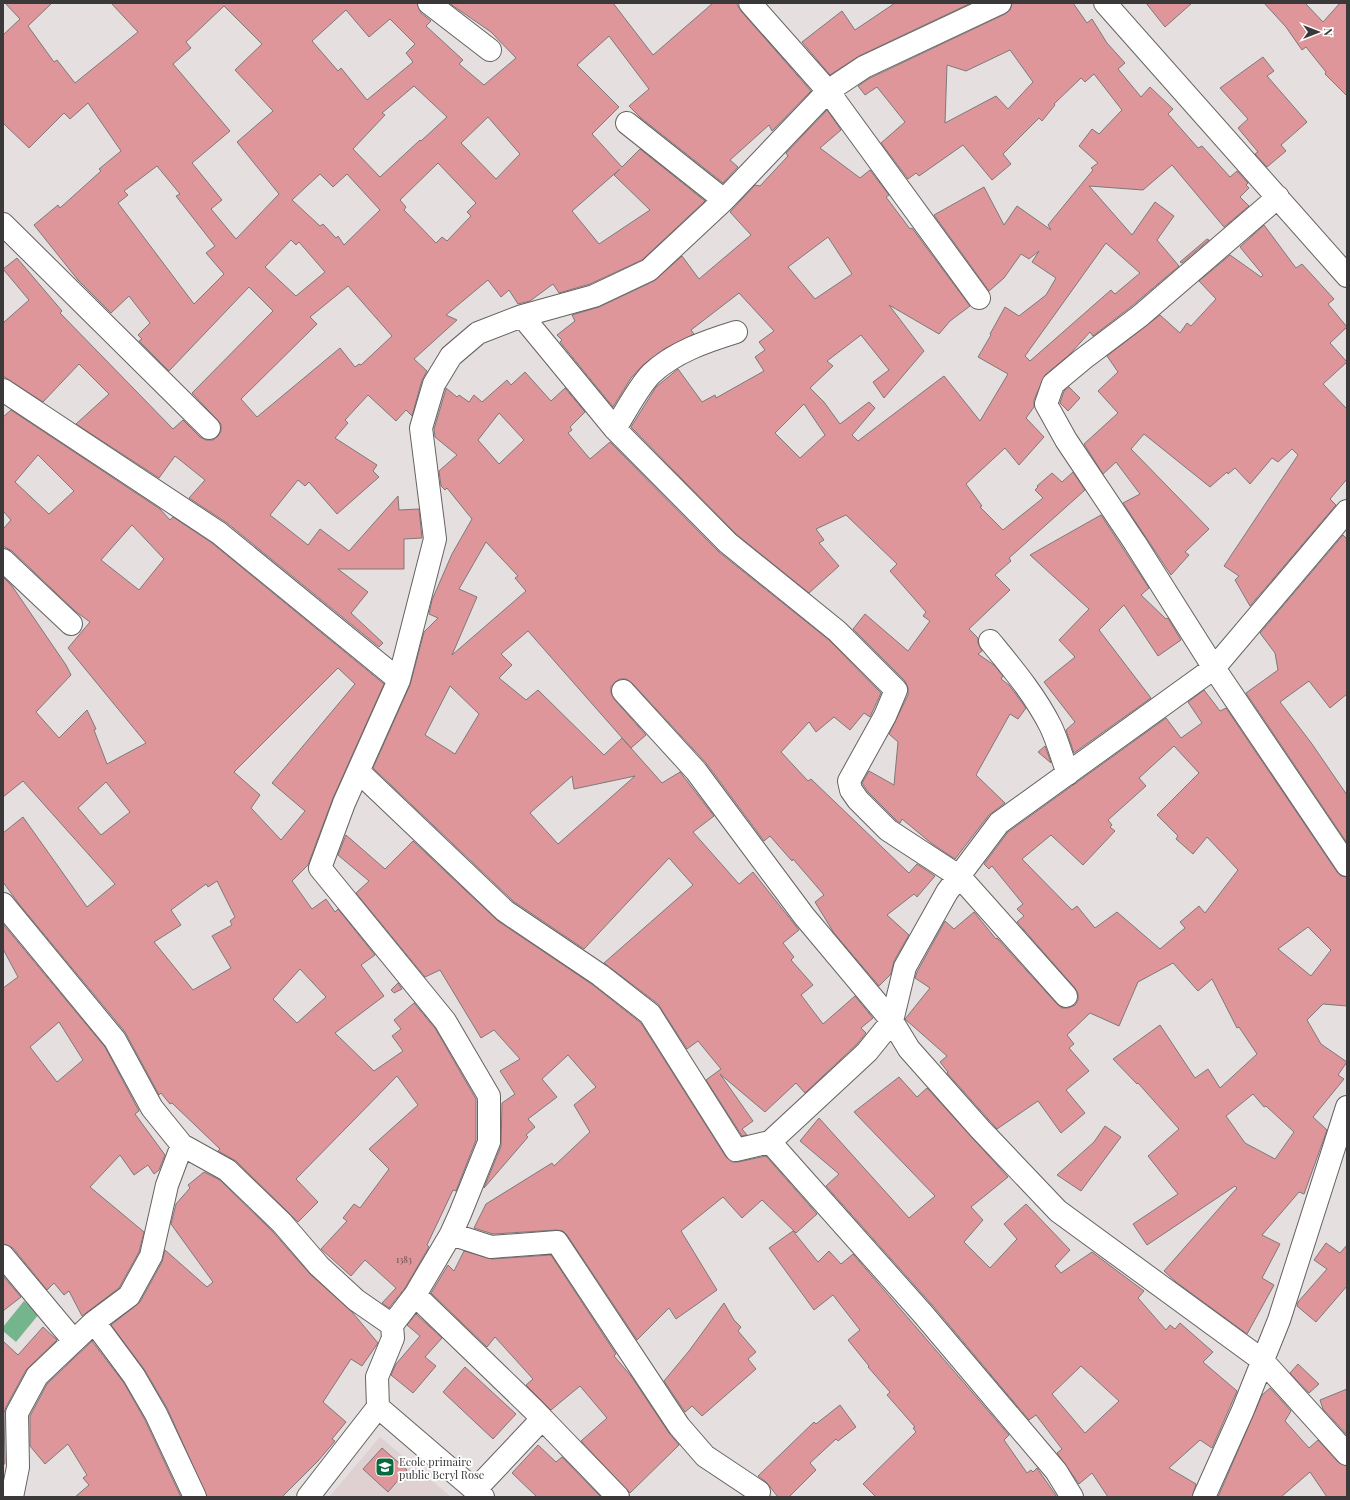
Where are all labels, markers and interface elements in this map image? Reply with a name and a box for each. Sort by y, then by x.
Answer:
north arrow [1298,12,1338,52]
text: N [1321,28,1336,36]
house number: 1383 [396,1253,412,1265]
place label: Ecole primaire public Beryl Rose [399,1454,485,1482]
school or university icon: Ecole primaire public Beryl Rose [374,1456,396,1478]

